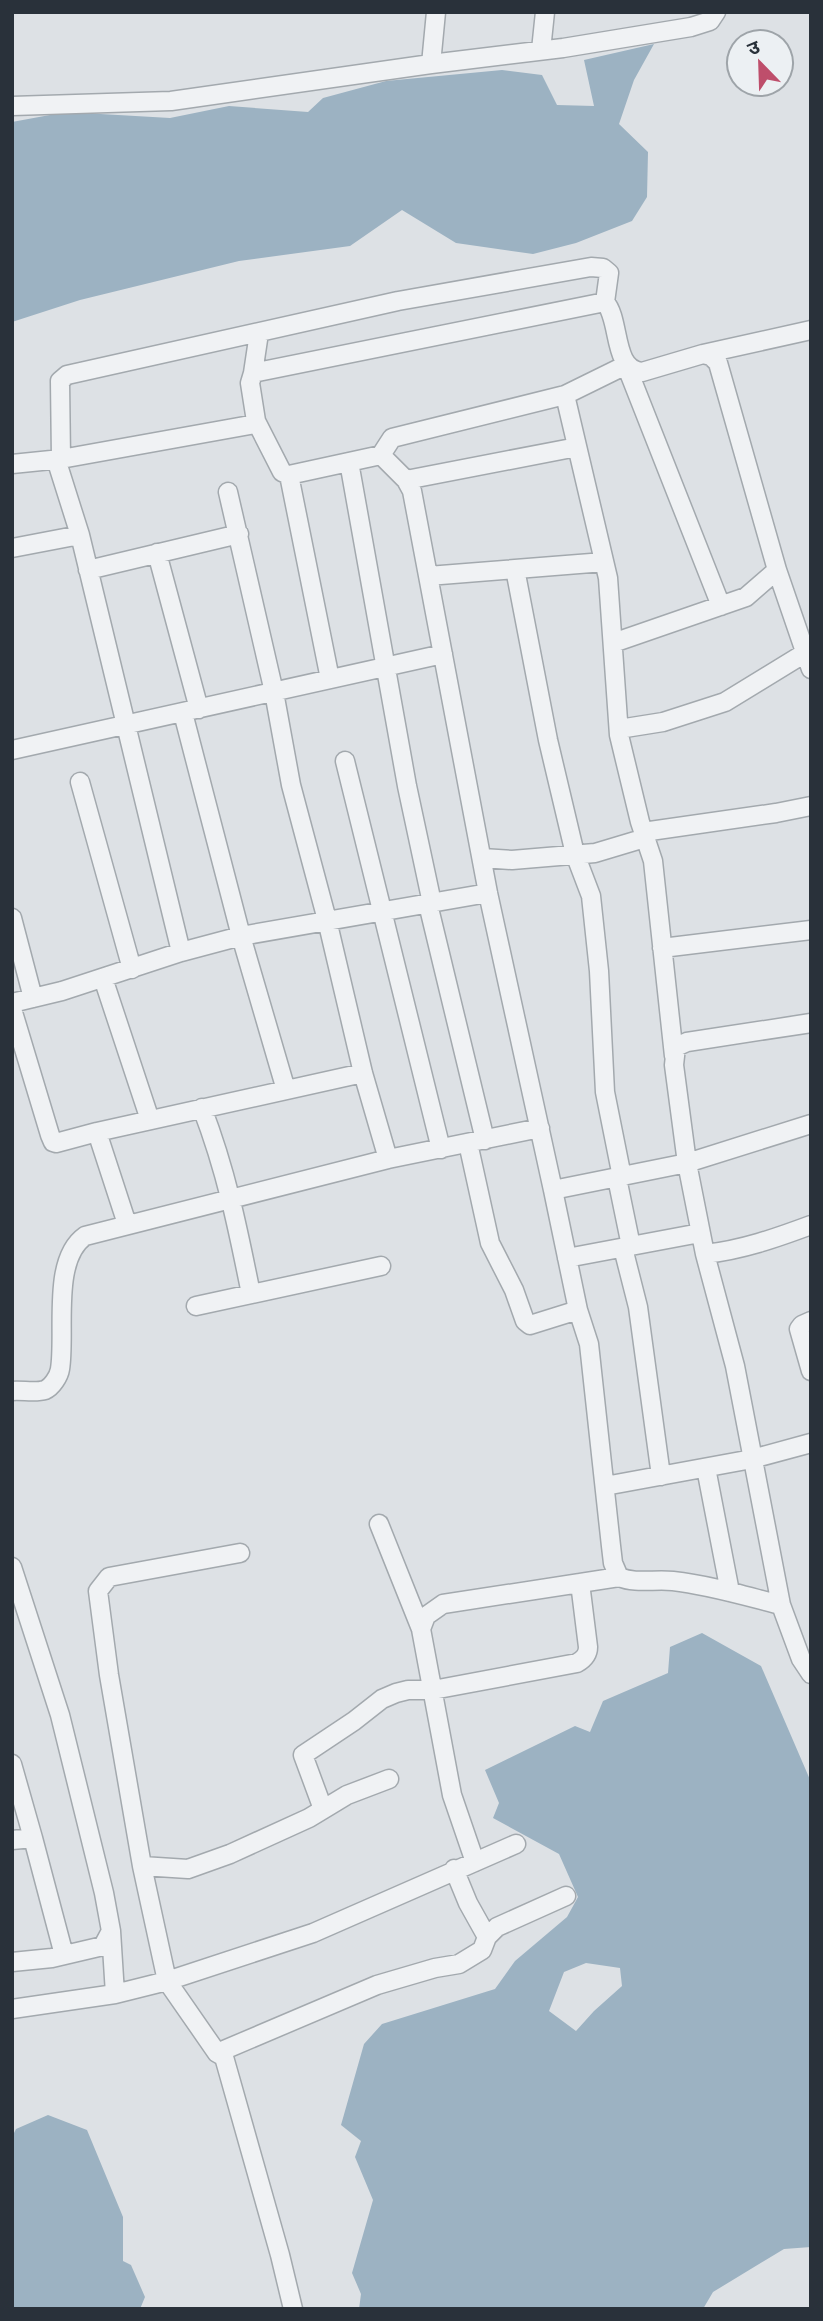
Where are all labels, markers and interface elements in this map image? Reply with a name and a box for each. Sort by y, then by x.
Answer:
north arrow [725,28,795,98]
text: उ [744,35,764,60]

